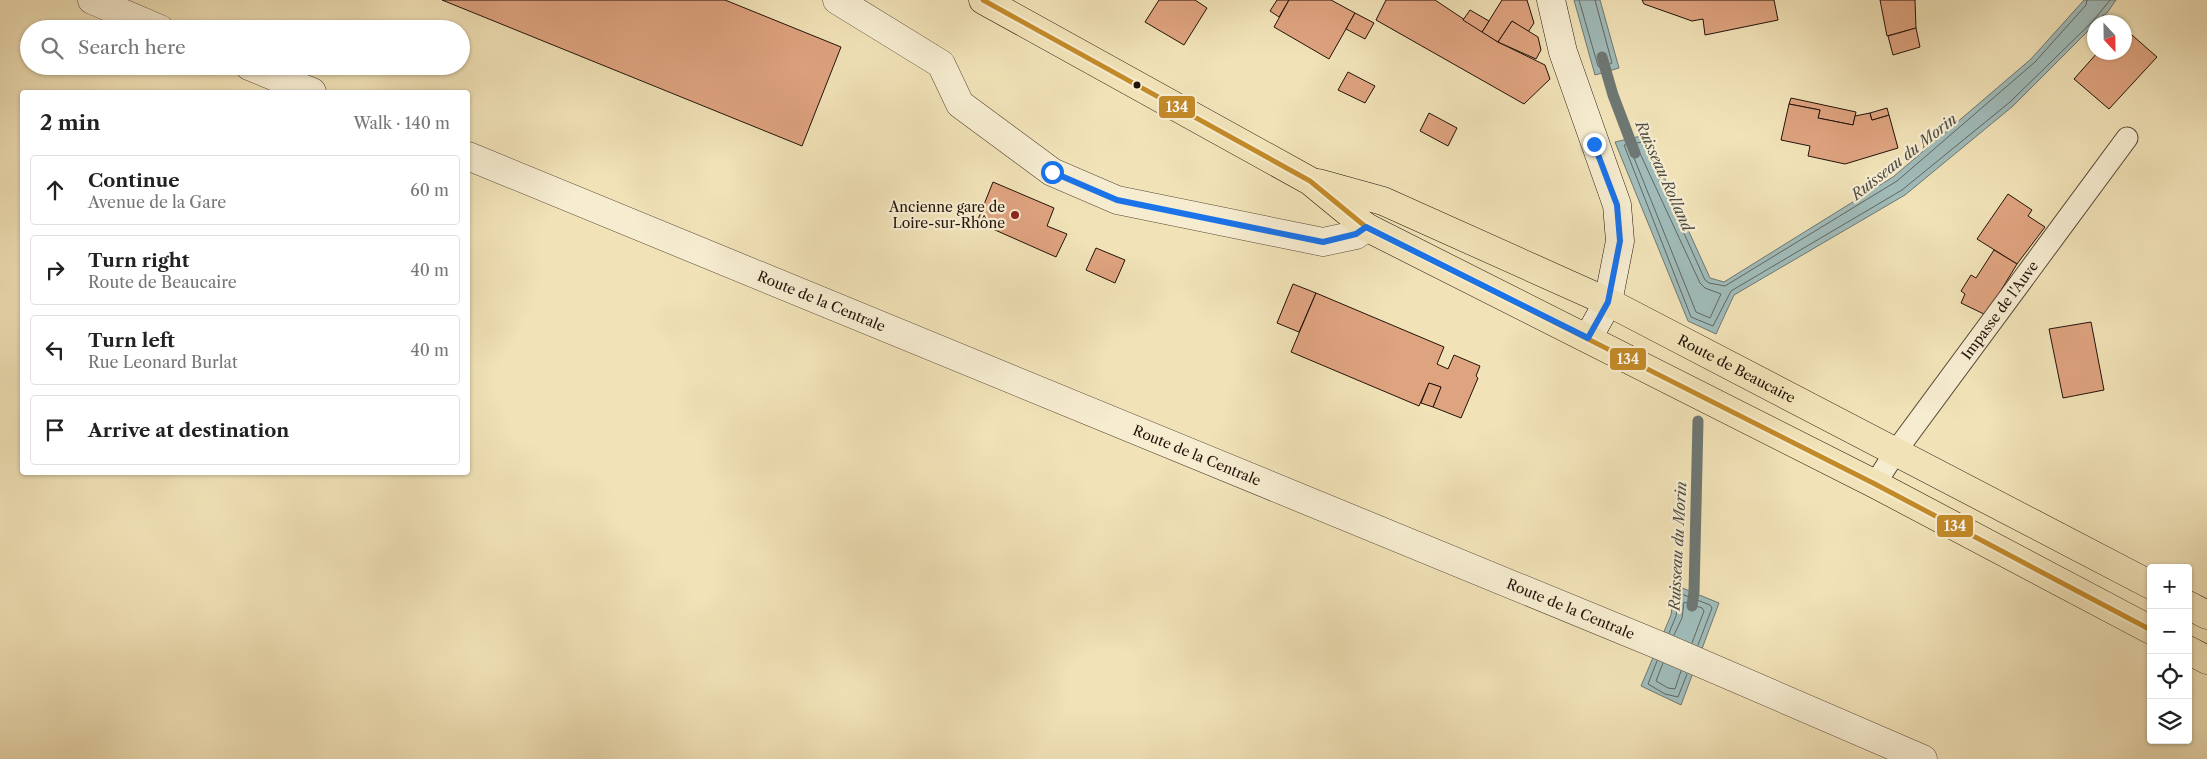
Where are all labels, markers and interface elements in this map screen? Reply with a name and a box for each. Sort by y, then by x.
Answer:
north arrow [2087,15,2132,60]
search box [20,20,470,75]
icon: search [38,34,66,62]
text: Search here [78,36,186,59]
unlabelled marker [1132,80,1142,90]
line badge: 134 [1158,95,1196,119]
text: 134 [1166,98,1188,116]
water label: Ruisseau du Morin [1846,109,1960,205]
text: 2 min [40,110,100,135]
text: Walk · 140 m [353,113,450,133]
water label: Ruisseau Rolland [1631,117,1698,236]
route end [1583,133,1606,156]
route start [1041,161,1064,184]
text: Continue [88,169,180,192]
icon: ahead [41,176,69,204]
text: 60 m [410,180,449,200]
text: Avenue de la Gare [88,192,226,212]
place label: Ancienne gare de Loire-sur-Rhône [888,198,1005,232]
marker: Ancienne gare de Loire-sur-Rhône [1009,209,1021,221]
text: Turn right [88,249,189,272]
icon: right [41,256,69,284]
street label: Impasse de l'Auve [1957,257,2042,363]
text: 40 m [410,260,449,280]
street label: Route de la Centrale [755,267,888,335]
text: Route de Beaucaire [88,272,237,292]
text: Turn left [88,329,175,352]
street label: Route de Beaucaire [1675,331,1799,407]
icon: left [41,336,69,364]
text: 40 m [410,340,449,360]
line badge: 134 [1609,347,1647,371]
text: 134 [1617,350,1639,368]
text: Rue Leonard Burlat [88,352,238,372]
icon: arrive [41,416,69,444]
text: Arrive at destination [88,419,289,442]
street label: Route de la Centrale [1130,421,1264,490]
water label: Ruisseau du Morin [1665,481,1690,612]
line badge: 134 [1936,514,1974,538]
text: 134 [1944,517,1966,535]
map controls [2147,564,2192,744]
button: + [2147,564,2192,609]
street label: Route de la Centrale [1504,575,1637,643]
button: − [2147,609,2192,654]
button: locate [2147,654,2192,699]
button: layers [2147,699,2192,744]

